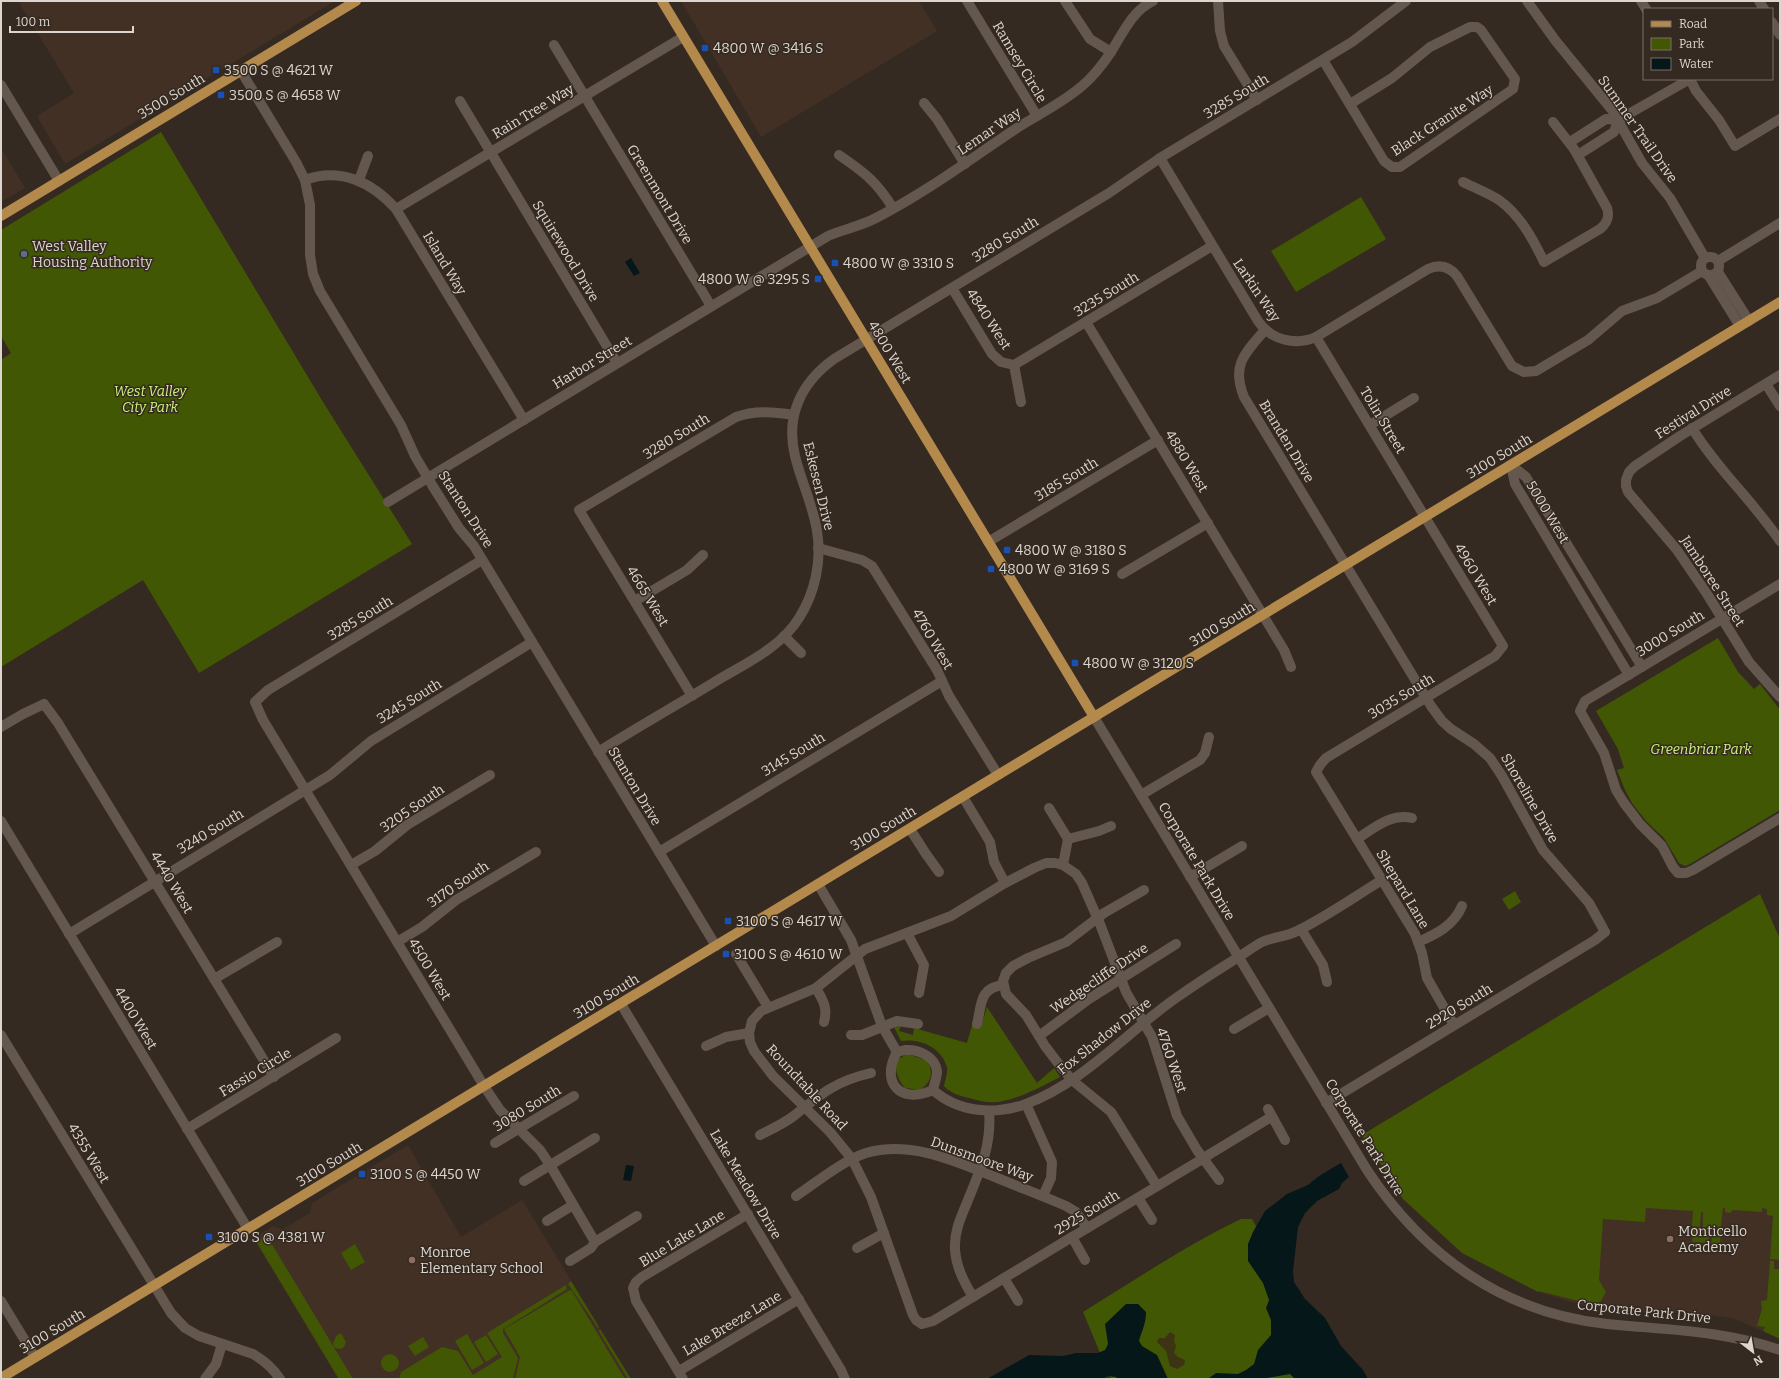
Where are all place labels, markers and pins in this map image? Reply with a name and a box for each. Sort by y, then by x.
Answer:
place label: 4800 W @ 3416 S [713,40,824,57]
marker: 4800 W @ 3416 S [700,43,710,53]
place label: 3500 S @ 4621 W [224,62,334,79]
marker: 3500 S @ 4621 W [211,65,221,75]
place label: 3500 S @ 4658 W [229,87,341,104]
marker: 3500 S @ 4658 W [216,90,226,100]
place label: West Valley Housing Authority [32,238,153,271]
marker: West Valley Housing Authority [19,249,29,259]
place label: 4800 W @ 3310 S [843,255,954,272]
marker: 4800 W @ 3310 S [830,258,840,268]
place label: 4800 W @ 3295 S [698,271,810,288]
marker: 4800 W @ 3295 S [813,274,823,284]
place label: 4800 W @ 3180 S [1015,542,1127,559]
marker: 4800 W @ 3180 S [1002,545,1012,555]
place label: 4800 W @ 3169 S [999,561,1110,578]
marker: 4800 W @ 3169 S [986,564,996,574]
place label: 4800 W @ 3120 S [1083,655,1194,672]
marker: 4800 W @ 3120 S [1070,658,1080,668]
place label: 3100 S @ 4617 W [736,913,843,930]
marker: 3100 S @ 4617 W [723,916,733,926]
place label: 3100 S @ 4610 W [734,946,843,963]
marker: 3100 S @ 4610 W [721,949,731,959]
place label: 3100 S @ 4450 W [370,1166,481,1183]
marker: 3100 S @ 4450 W [357,1169,367,1179]
place label: Monticello Academy [1678,1223,1747,1256]
place label: 3100 S @ 4381 W [217,1229,326,1246]
marker: 3100 S @ 4381 W [204,1232,214,1242]
marker: Monticello Academy [1665,1234,1675,1244]
place label: Monroe Elementary School [420,1244,543,1277]
marker: Monroe Elementary School [407,1255,417,1265]

